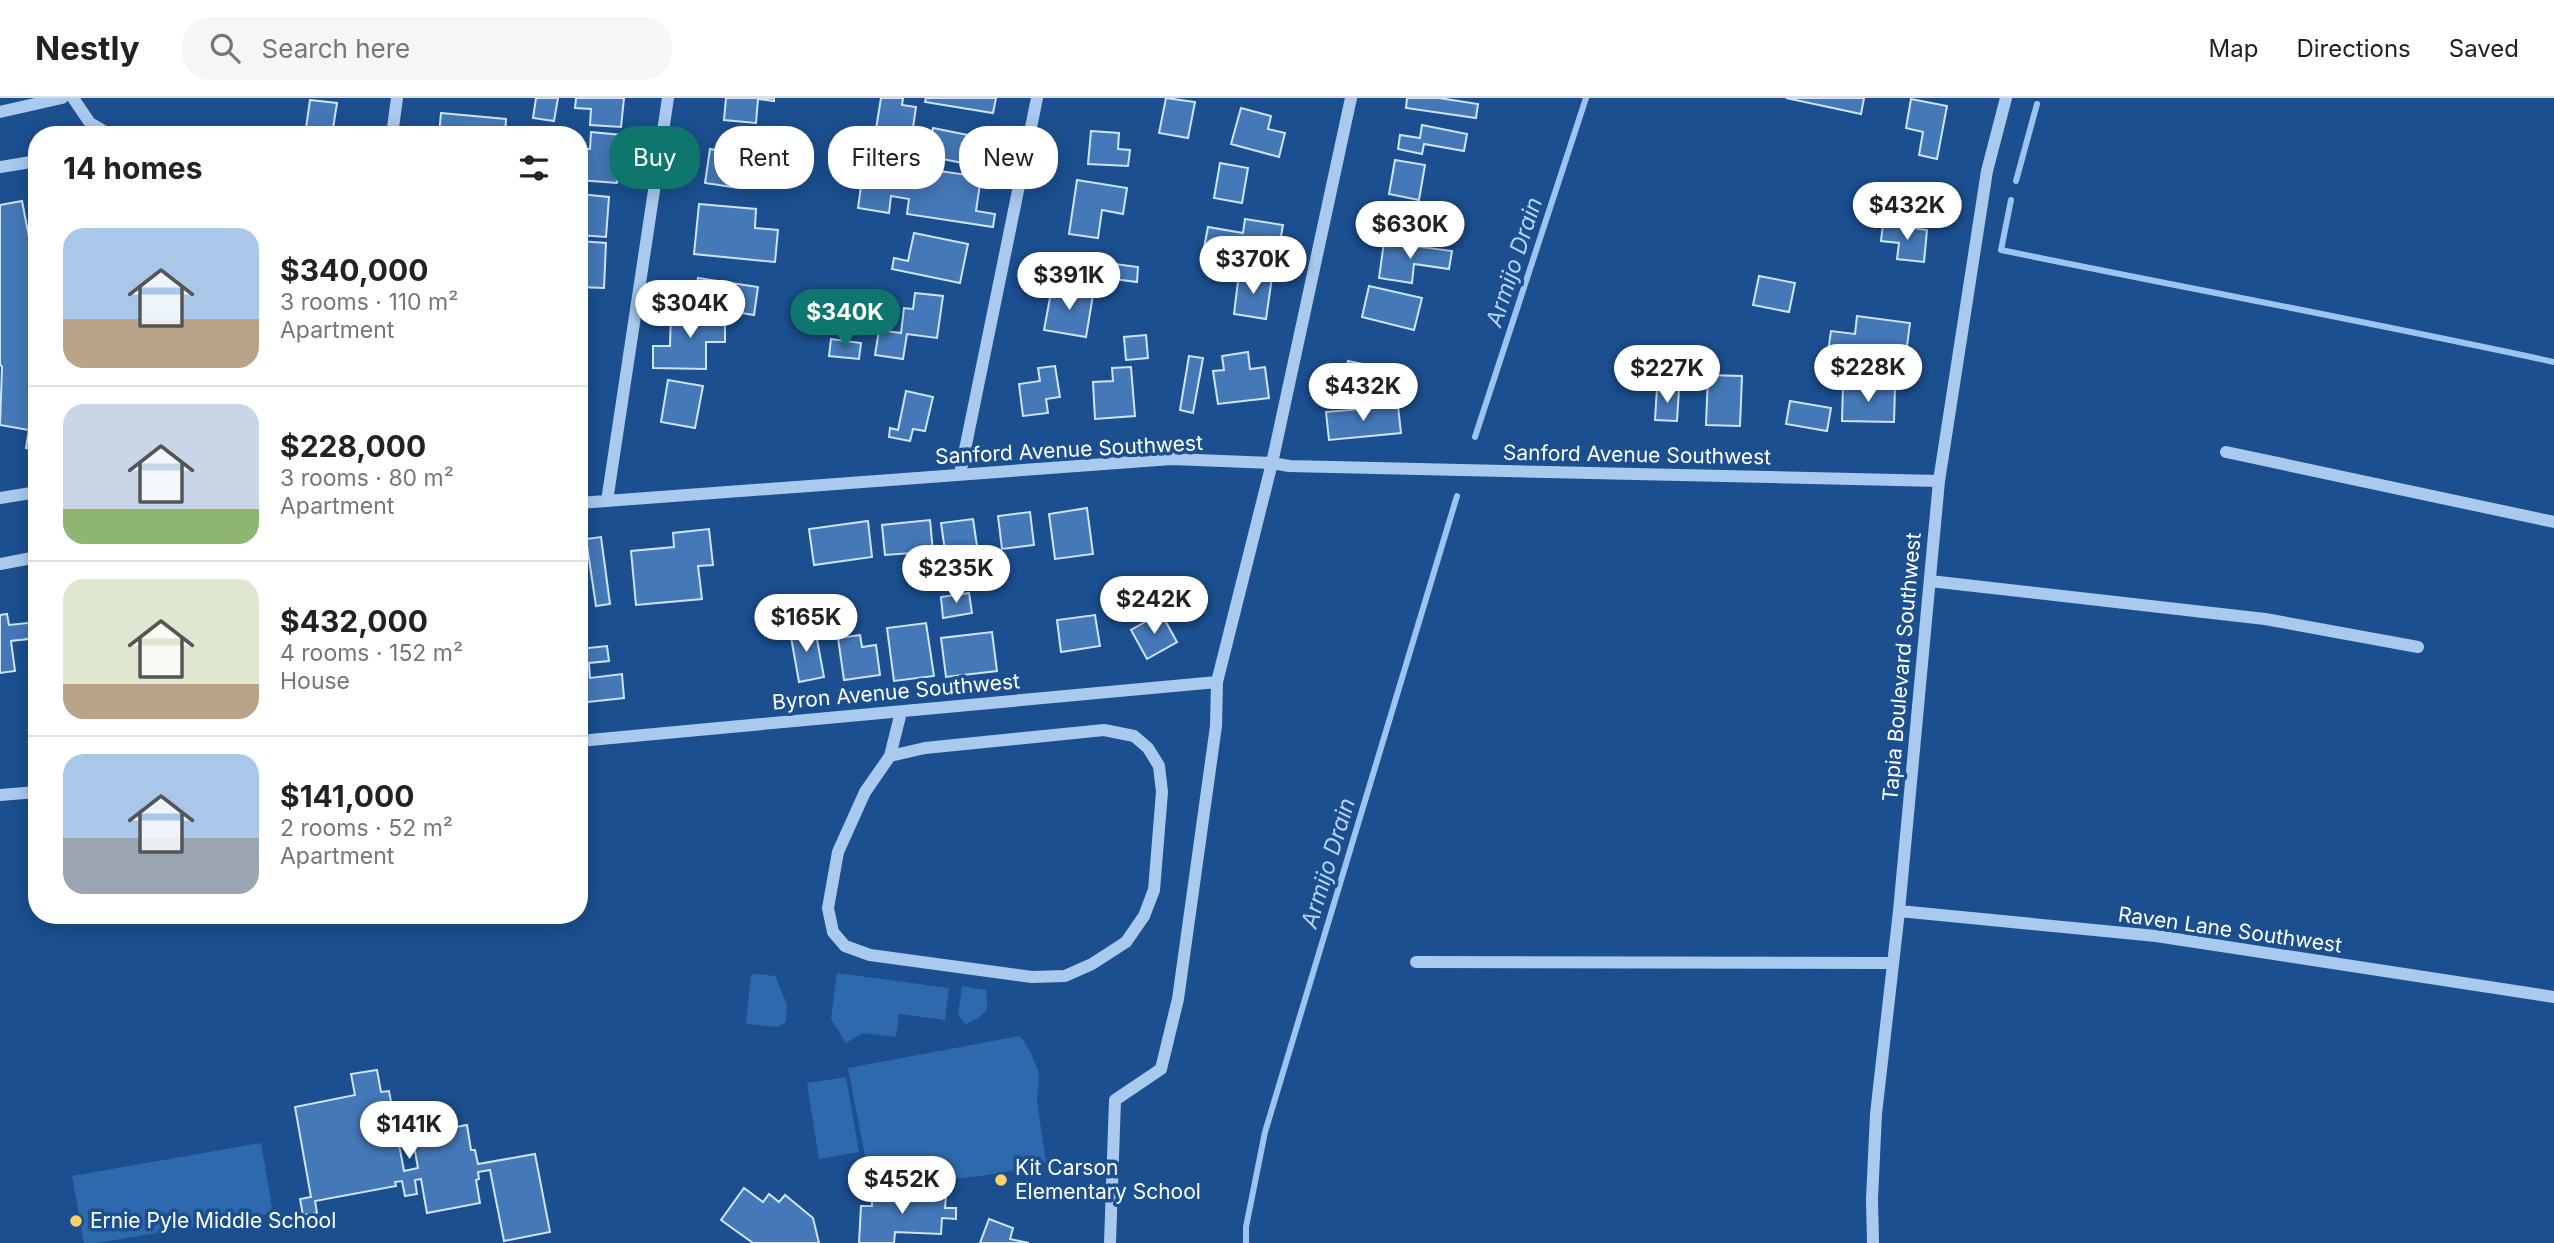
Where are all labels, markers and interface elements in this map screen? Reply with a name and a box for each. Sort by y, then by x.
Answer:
search box [182,17,672,80]
text: Nestly [35,28,140,68]
icon: search [206,29,244,67]
text: Search here [262,33,410,64]
text: Map [2209,34,2258,63]
text: Directions [2296,34,2411,63]
text: Saved [2449,34,2519,63]
chip: Buy [609,126,700,189]
chip: Rent [714,126,814,189]
chip: Filters [828,126,945,189]
chip: New [959,126,1058,189]
icon: filters [515,149,553,187]
text: 14 homes [63,150,202,186]
pin: $432K [1858,183,1956,242]
text: $432K [1869,191,1945,219]
water label: Armijo Drain [1480,194,1548,331]
pin: $630K [1361,202,1459,261]
text: $630K [1372,210,1448,238]
pin: $370K [1204,236,1302,296]
text: $370K [1216,245,1290,273]
text: $340,000 [280,252,428,288]
pin: $391K [1020,252,1118,312]
icon: home [119,256,203,340]
text: $391K [1033,261,1105,289]
pin: $304K [641,280,739,340]
text: 3 rooms · 110 m² [280,288,458,316]
text: $304K [651,289,729,317]
pin: $340K [796,289,894,349]
text: $340K [806,298,884,326]
text: Apartment [280,316,394,344]
pin: $228K [1819,344,1917,404]
pin: $227K [1618,345,1716,405]
text: $228K [1830,353,1906,381]
text: $227K [1630,354,1704,382]
pin: $432K [1314,364,1412,423]
text: $432K [1325,372,1401,400]
text: $228,000 [280,428,426,464]
street label: Sanford Avenue Southwest [934,430,1204,469]
icon: home [119,432,203,516]
street label: Sanford Avenue Southwest [1503,440,1771,469]
text: 3 rooms · 80 m² [280,464,454,492]
text: Apartment [280,492,394,520]
street label: Tapia Boulevard Southwest [1877,531,1926,802]
pin: $235K [907,546,1005,605]
text: $235K [918,554,994,582]
pin: $242K [1105,576,1203,636]
text: $242K [1116,585,1192,613]
pin: $165K [757,594,855,654]
text: $432,000 [280,603,428,639]
text: $165K [770,603,842,631]
icon: home [119,607,203,691]
text: 4 rooms · 152 m² [280,639,463,667]
text: House [280,667,350,695]
street label: Byron Avenue Southwest [771,668,1021,715]
text: $141,000 [280,778,415,814]
icon: home [119,782,203,866]
water label: Armijo Drain [1295,795,1361,932]
text: 2 rooms · 52 m² [280,814,453,842]
text: Apartment [280,842,394,870]
street label: Raven Lane Southwest [2117,901,2344,958]
pin: $141K [360,1102,458,1161]
text: $141K [376,1110,442,1138]
place label: Kit Carson Elementary School [1015,1155,1201,1204]
pin: $452K [853,1156,951,1216]
text: $452K [864,1165,940,1193]
marker: Kit Carson Elementary School [993,1172,1009,1188]
place label: Ernie Pyle Middle School [90,1208,336,1233]
marker: Ernie Pyle Middle School [68,1213,84,1229]

